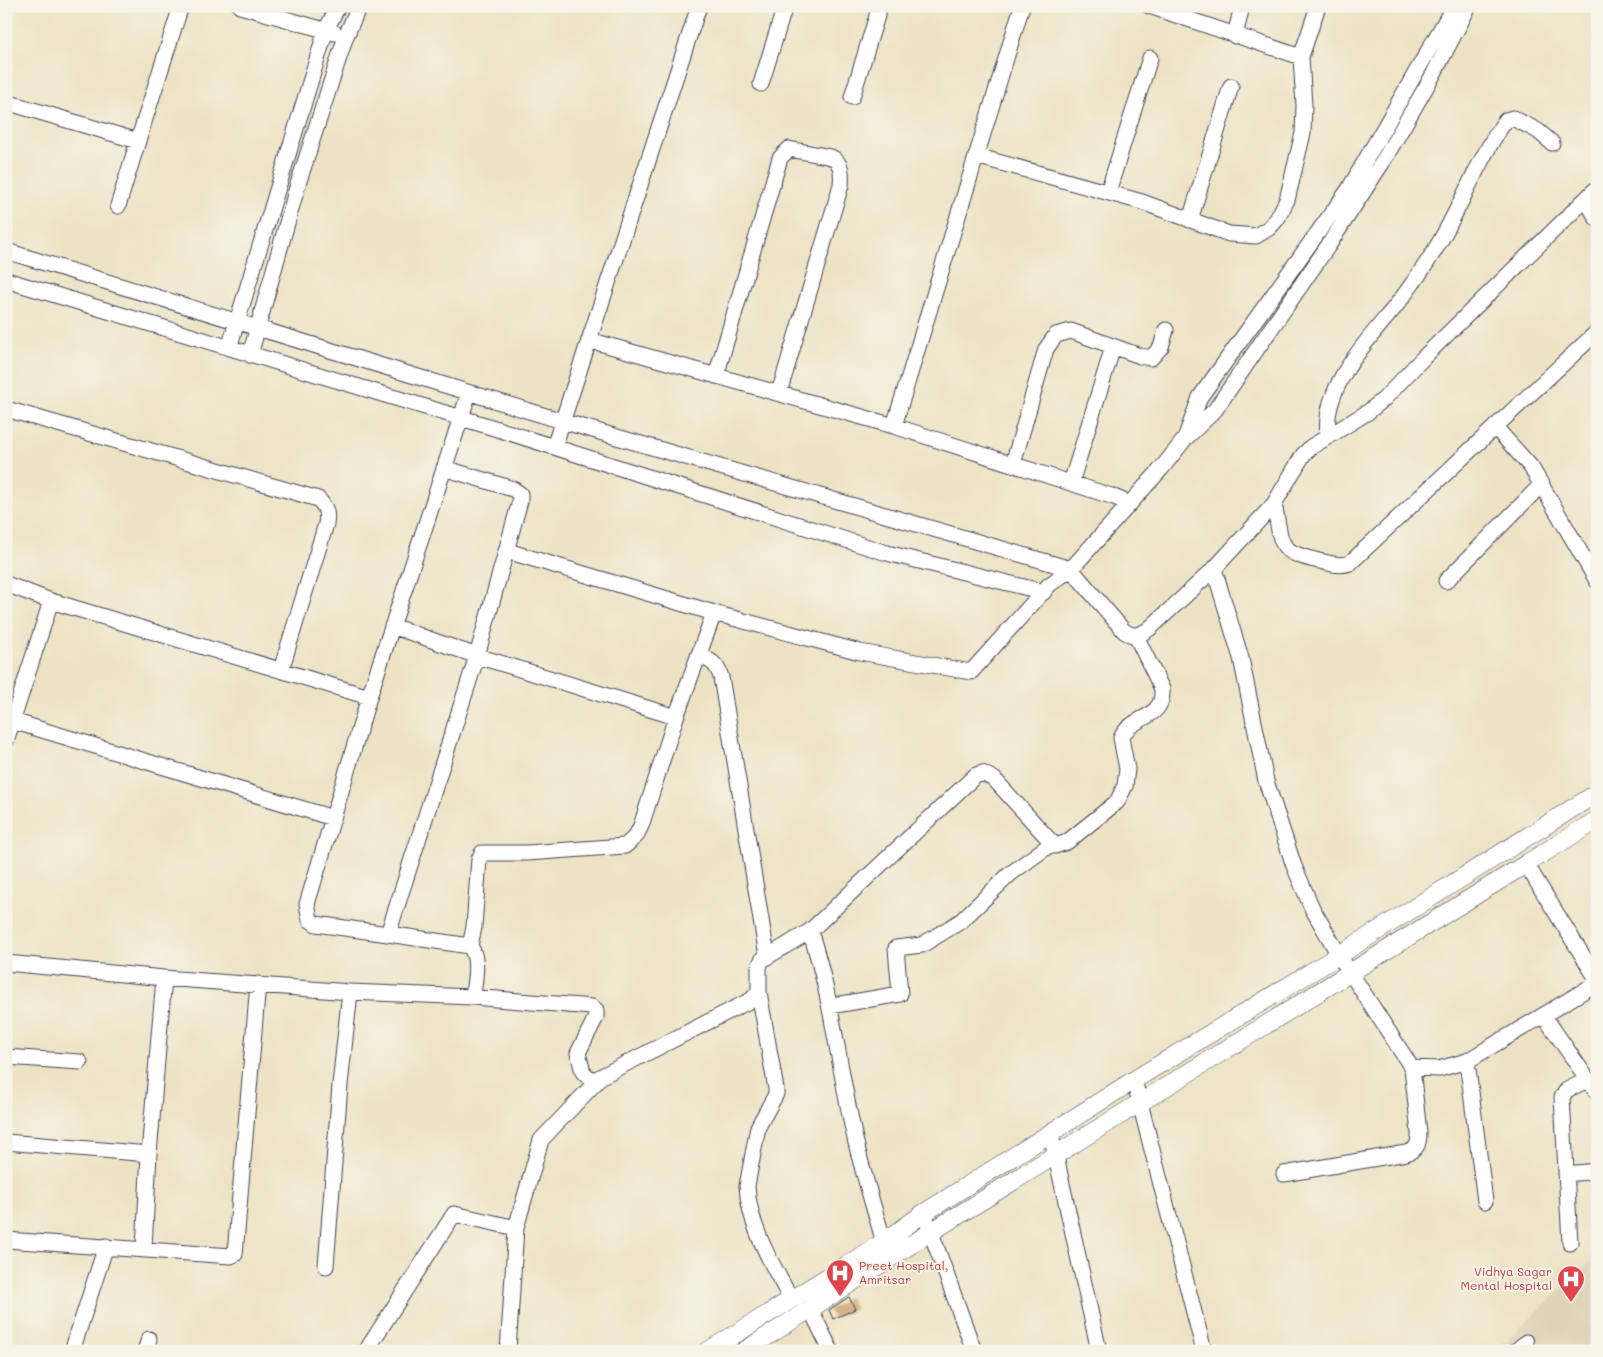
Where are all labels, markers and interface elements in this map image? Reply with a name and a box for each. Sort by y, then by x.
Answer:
place label: Preet Hospital, Amritsar [859,1257,948,1287]
hospital icon: Preet Hospital, Amritsar [825,1258,855,1297]
place label: Vidhya Sagar Mental Hospital [1460,1263,1552,1293]
hospital icon: Vidhya Sagar Mental Hospital [1556,1264,1586,1303]

